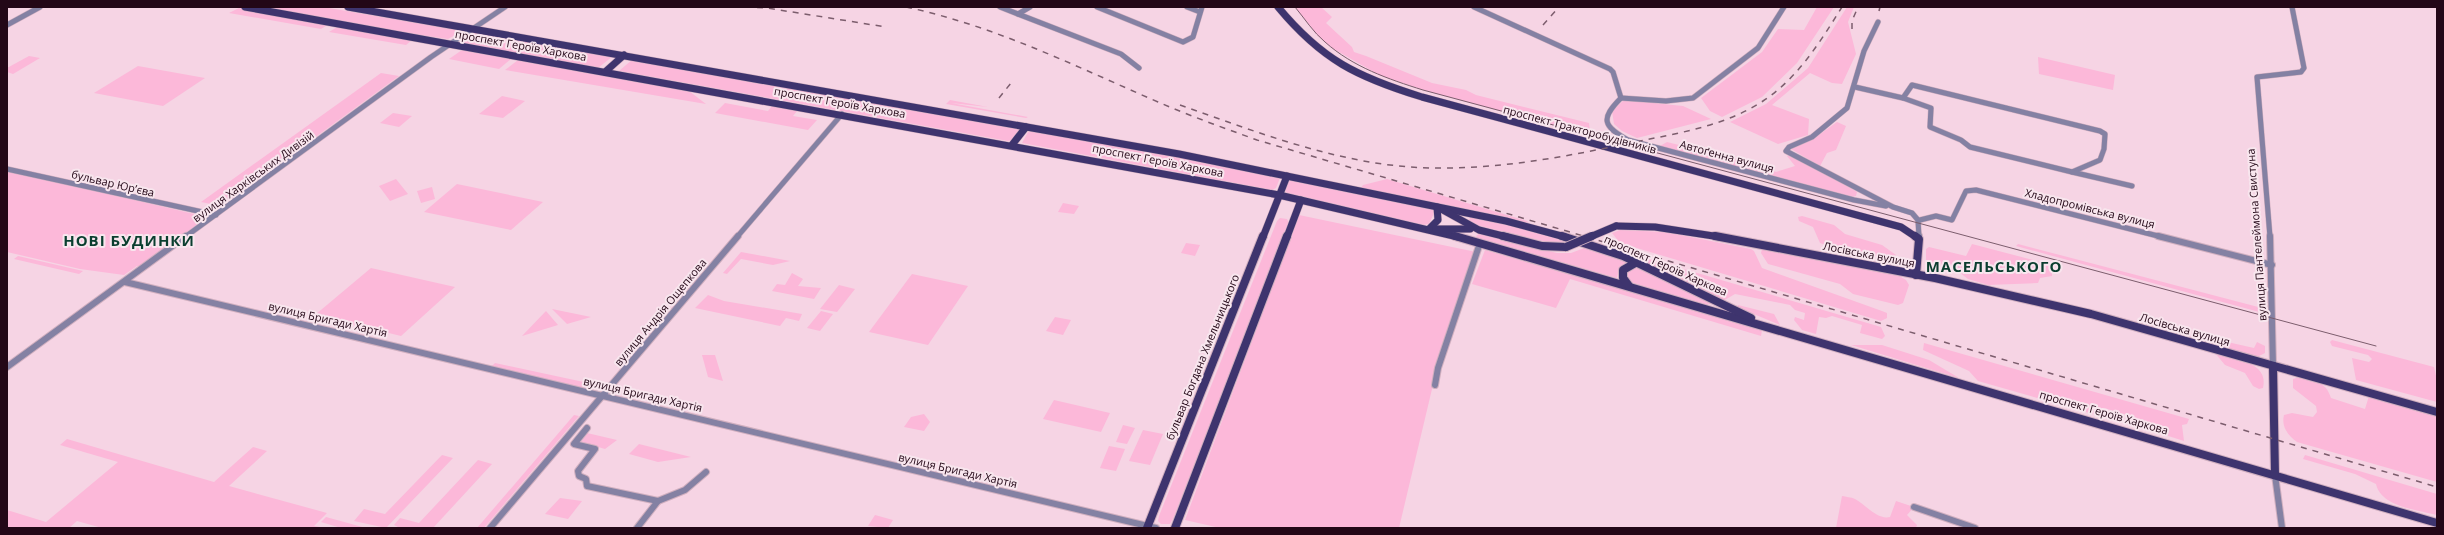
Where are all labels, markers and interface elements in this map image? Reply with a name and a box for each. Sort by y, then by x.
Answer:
street label: проспект Героїв Харкова [454,26,588,64]
street label: проспект Героїв Харкова [773,83,907,121]
street label: проспект Тракторобудівників [1502,101,1658,157]
street label: вулиця Харківських Дивізій [189,127,317,225]
street label: Автоґенна вулиця [1678,136,1776,176]
street label: проспект Героїв Харкова [1091,140,1225,180]
street label: вулиця Пантелеймона Свистуна [2242,148,2270,322]
street label: бульвар Юрʼєва [70,166,156,200]
street label: Хладопромівська вулиця [2023,185,2157,231]
district label: НОВІ БУДИНКИ [63,230,195,250]
street label: проспект Героїв Харкова [1602,231,1730,299]
street label: Лосівська вулиця [1822,238,1916,270]
street label: вулиця Андрія Ощепкова [611,255,709,369]
district label: МАСЕЛЬСЬКОГО [1926,256,2062,276]
street label: бульвар Богдана Хмельницького [1162,271,1242,442]
street label: вулиця Бригади Хартія [267,298,389,340]
street label: Лосівська вулиця [2138,309,2232,349]
street label: вулиця Бригади Хартія [582,373,704,415]
street label: проспект Героїв Харкова [2038,386,2170,438]
street label: вулиця Бригади Хартія [897,449,1019,491]

